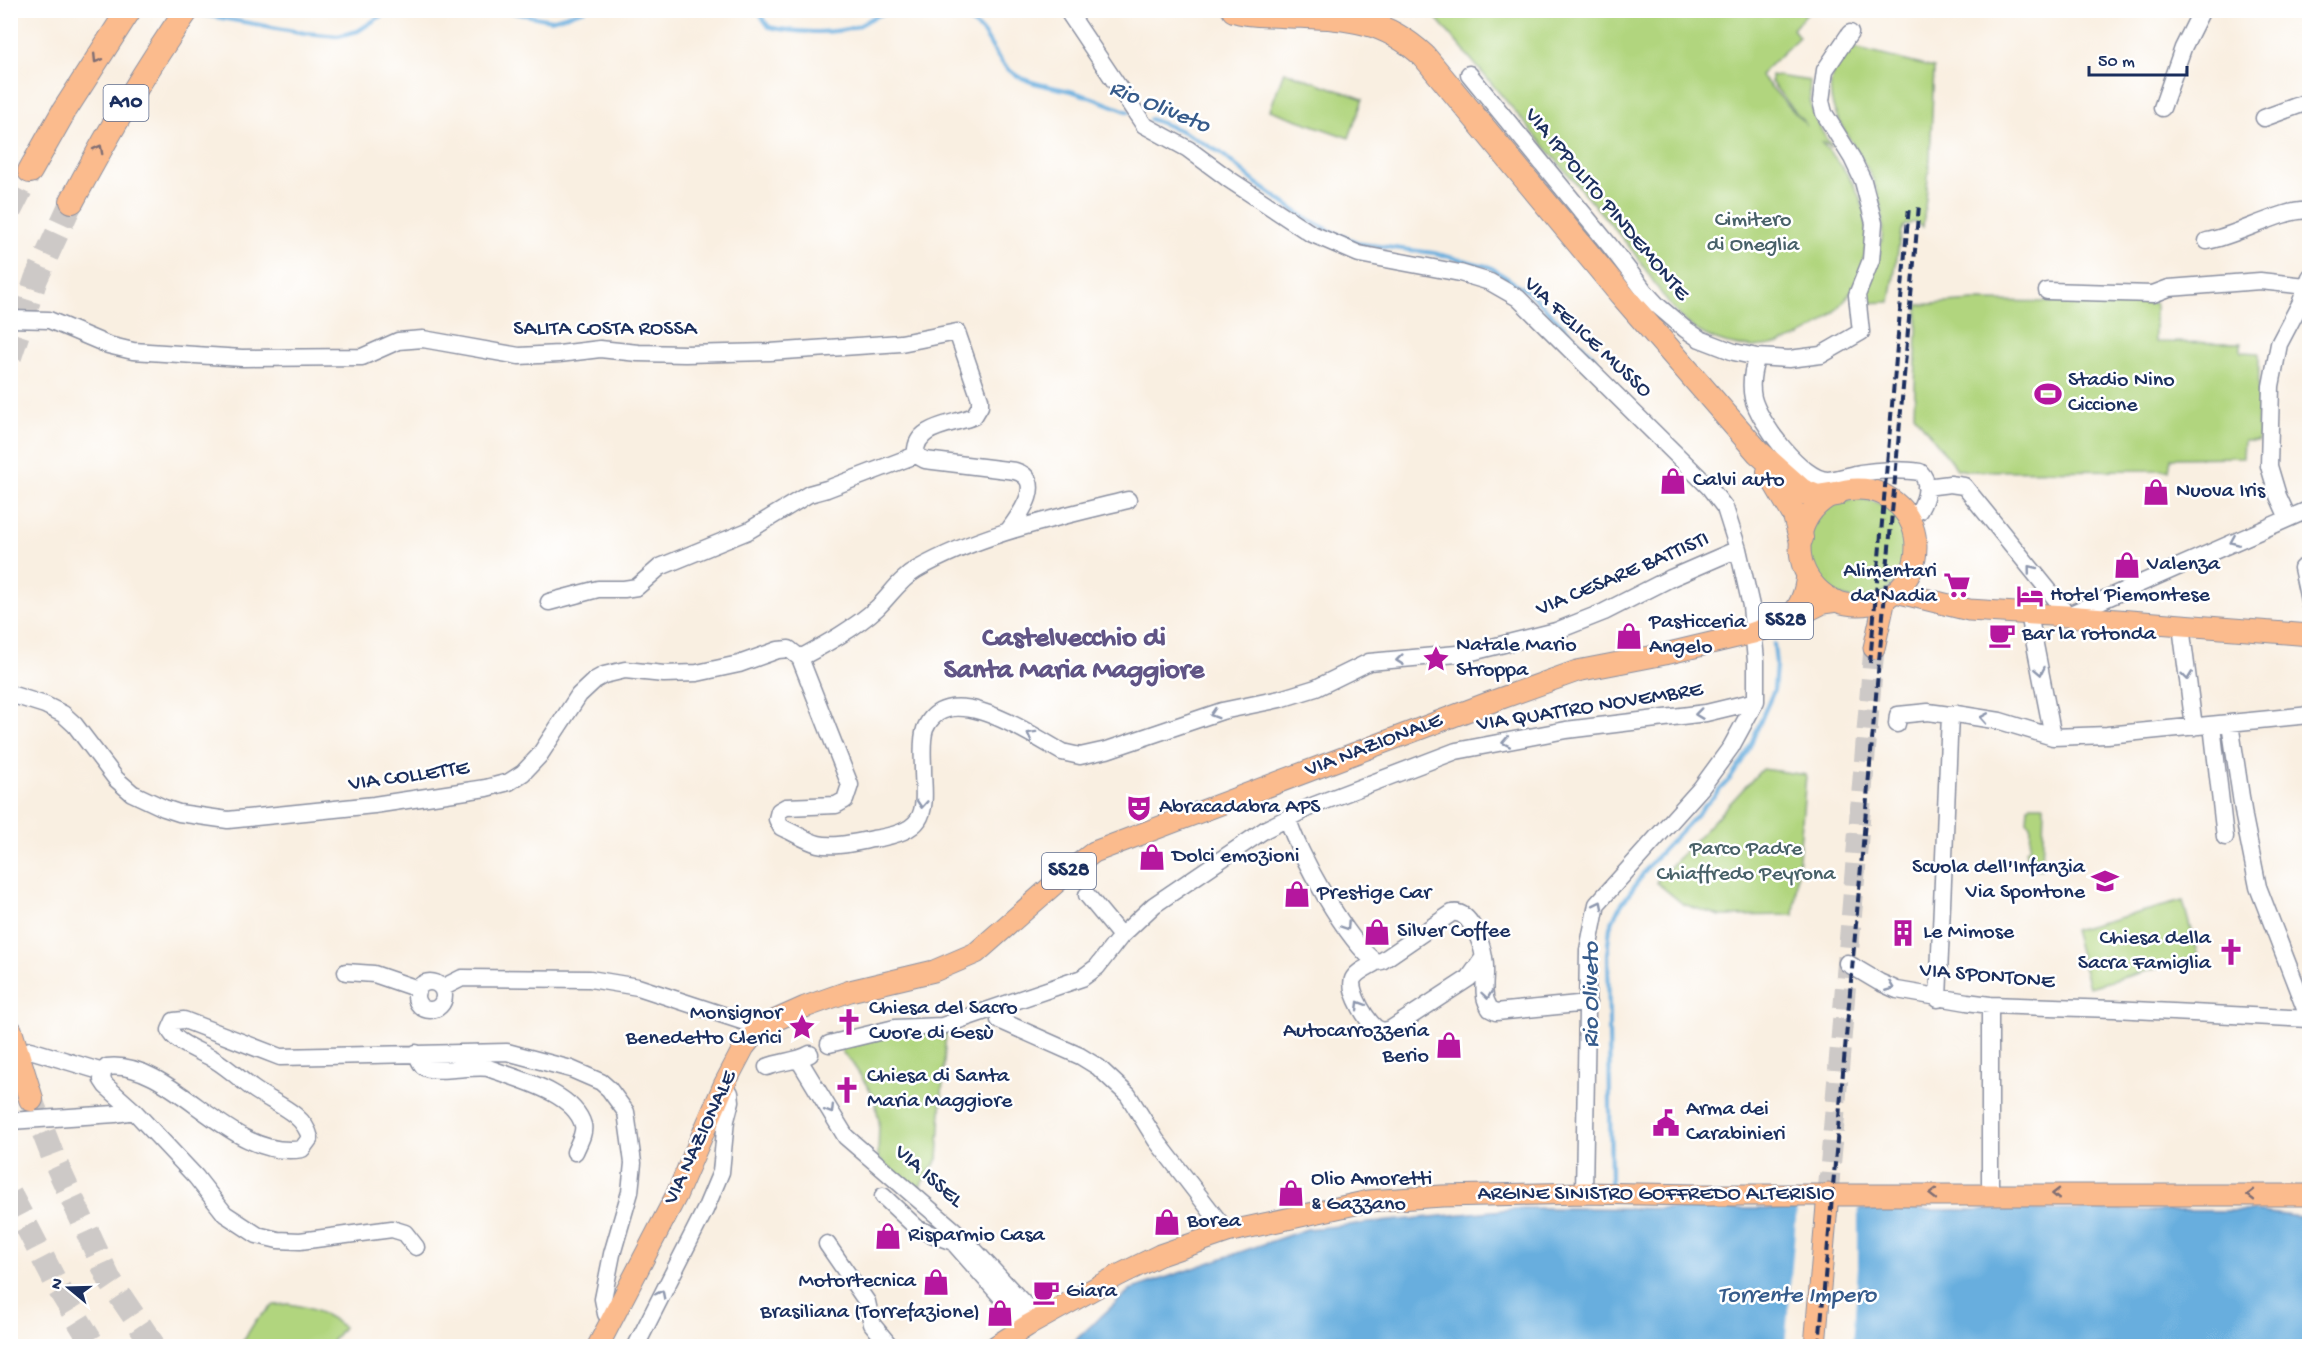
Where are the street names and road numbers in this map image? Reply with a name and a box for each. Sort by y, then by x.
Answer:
road number: A10 [104,85,148,121]
street label: VIA IPPOLITO PINDEMONTE [1517,103,1695,308]
street label: VIA FELICE MUSSO [1517,271,1657,404]
street label: SALITA COSTA ROSSA [513,317,698,343]
street label: VIA CESARE BATTISTI [1532,527,1713,624]
road number: SS28 [1759,603,1813,639]
street label: VIA QUATTRO NOVEMBRE [1474,677,1706,739]
street label: VIA NAZIONALE [1301,707,1448,784]
street label: VIA COLLETTE [346,756,472,798]
road number: SS28 [1042,853,1096,889]
street label: VIA SPONTONE [1917,958,2057,996]
street label: VIA NAZIONALE [658,1066,744,1210]
street label: VIA ISSEL [887,1139,969,1215]
street label: ARGINE SINISTRO GOFFREDO ALTERISIO [1477,1182,1835,1208]

